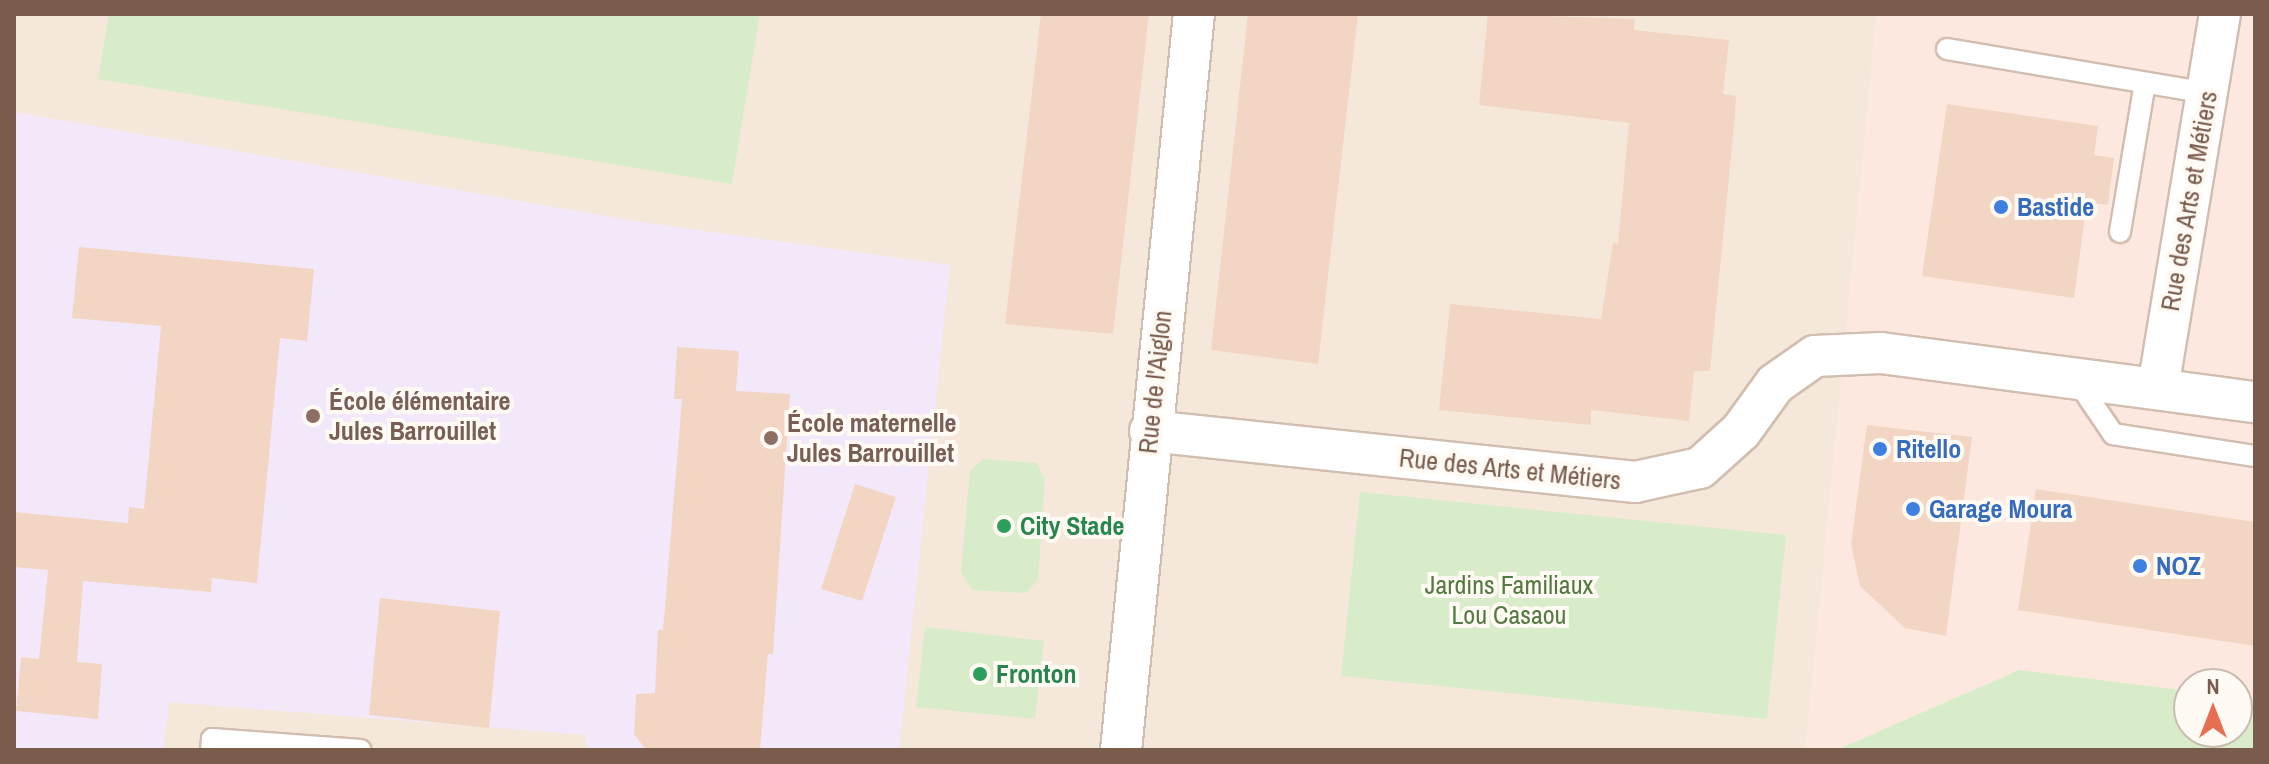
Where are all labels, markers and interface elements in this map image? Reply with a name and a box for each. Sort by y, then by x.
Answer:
street label: Rue des Arts et Métiers [2154,88,2224,314]
place label: Bastide [2017,191,2094,223]
marker: Bastide [1992,198,2010,216]
street label: Rue de l'Aiglon [1132,309,1178,455]
place label: École élémentaire Jules Barrouillet [329,385,510,446]
marker: École élémentaire Jules Barrouillet [304,407,322,425]
place label: École maternelle Jules Barrouillet [787,407,956,468]
marker: École maternelle Jules Barrouillet [762,429,780,447]
place label: Ritello [1896,433,1961,465]
marker: Ritello [1871,440,1889,458]
street label: Rue des Arts et Métiers [1397,442,1623,496]
place label: Garage Moura [1929,493,2072,525]
marker: Garage Moura [1904,500,1922,518]
place label: City Stade [1020,510,1124,542]
marker: City Stade [995,517,1013,535]
place label: NOZ [2156,550,2201,582]
marker: NOZ [2131,557,2149,575]
park label: Jardins Familiaux Lou Casaou [1425,569,1593,630]
place label: Fronton [996,658,1077,690]
marker: Fronton [971,665,989,683]
north arrow [2173,668,2253,748]
text: N [2206,671,2220,701]

